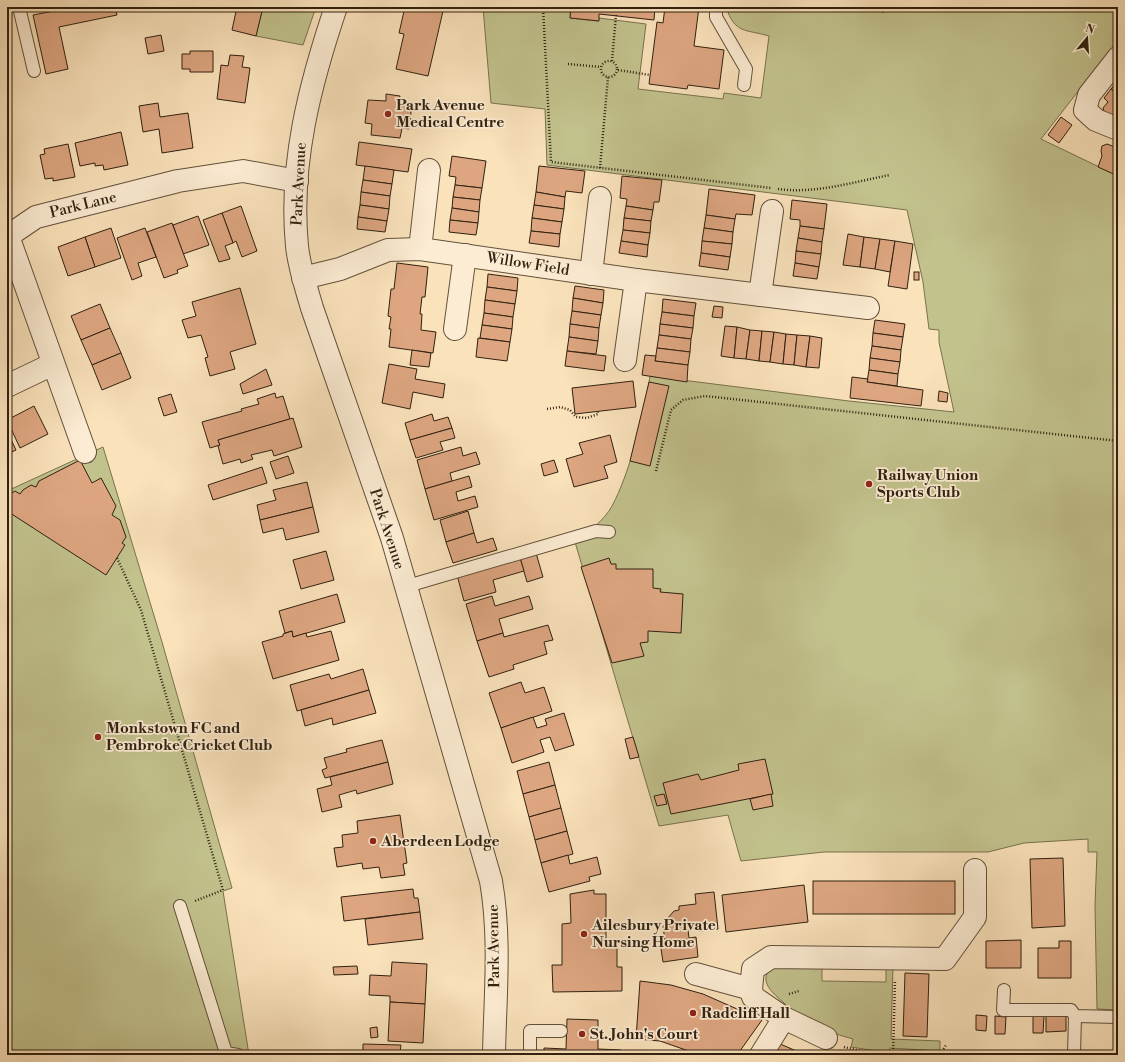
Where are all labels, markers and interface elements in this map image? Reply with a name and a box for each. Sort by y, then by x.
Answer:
north arrow [1067,18,1107,58]
text: N [1083,21,1096,38]
place label: Park Avenue Medical Centre [396,96,504,132]
marker: Park Avenue Medical Centre [383,109,393,119]
street label: Park Avenue [287,142,311,226]
street label: Park Lane [48,188,118,222]
street label: Willow Field [484,248,571,280]
place label: Railway Union Sports Club [877,466,979,502]
marker: Railway Union Sports Club [864,479,874,489]
street label: Park Avenue [365,486,409,572]
place label: Monkstown FC and Pembroke Cricket Club [106,719,273,755]
marker: Monkstown FC and Pembroke Cricket Club [93,732,103,742]
place label: Aberdeen Lodge [380,832,500,851]
marker: Aberdeen Lodge [368,836,378,846]
street label: Park Avenue [484,904,504,988]
place label: Ailesbury Private Nursing Home [591,916,716,952]
marker: Ailesbury Private Nursing Home [579,929,589,939]
place label: Radcliff Hall [701,1004,790,1023]
marker: Radcliff Hall [688,1008,698,1018]
place label: St. John's Court [590,1025,699,1044]
marker: St. John's Court [577,1029,587,1039]

